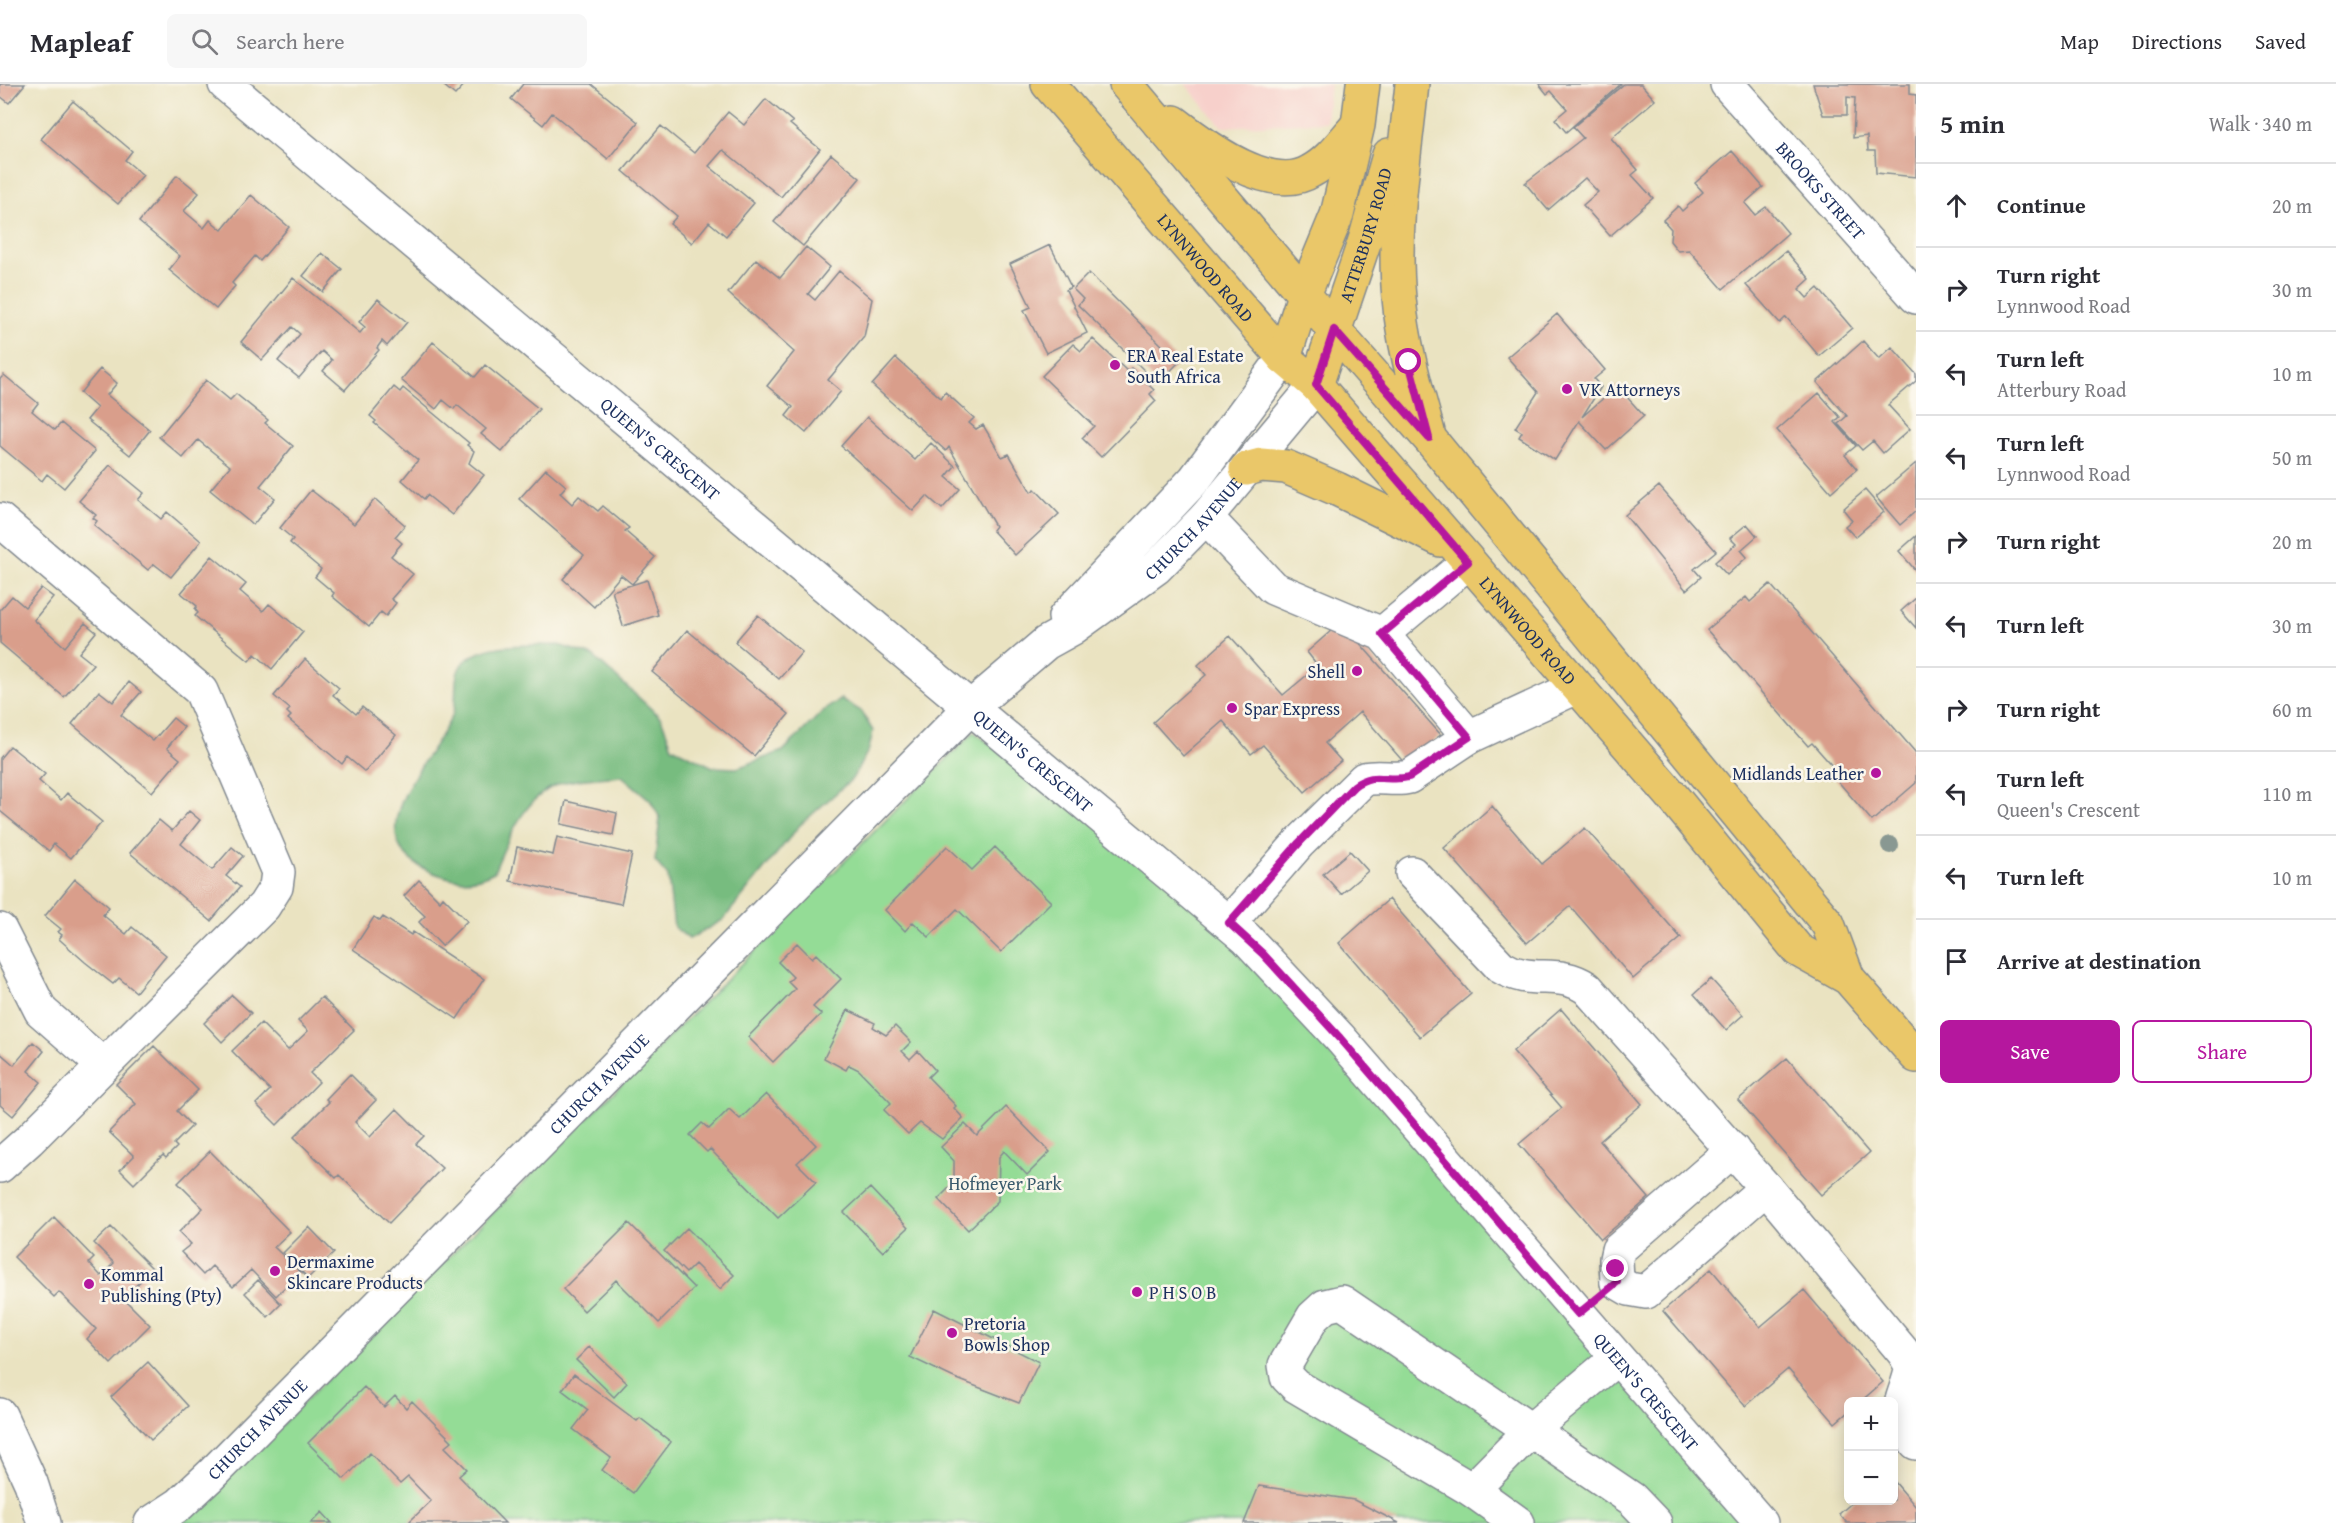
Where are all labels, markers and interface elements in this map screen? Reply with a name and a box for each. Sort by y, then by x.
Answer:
search box [167,14,587,68]
text: Mapleaf [30,21,131,62]
icon: search [188,25,221,58]
text: Search here [236,25,345,57]
text: Map [2060,26,2099,57]
text: Directions [2132,26,2222,57]
text: Saved [2255,26,2306,57]
text: 5 min [1940,104,2005,143]
text: Walk · 340 m [2209,109,2312,138]
street label: BROOKS STREET [1770,135,1872,245]
street label: ATTERBURY ROAD [1331,164,1398,306]
icon: ahead [1940,189,1973,222]
text: Continue [1997,189,2086,221]
text: 20 m [2272,191,2312,220]
street label: LYNNWOOD ROAD [1151,207,1261,328]
text: Turn right [1997,259,2100,291]
icon: right [1940,273,1973,306]
text: 30 m [2272,275,2312,304]
text: Lynnwood Road [1997,291,2130,320]
place label: ERA Real Estate South Africa [1127,342,1244,390]
text: Turn left [1997,343,2084,375]
route start [1395,348,1421,374]
icon: left [1940,357,1973,390]
marker: ERA Real Estate South Africa [1108,358,1122,372]
text: 10 m [2272,359,2312,388]
text: Atterbury Road [1997,375,2127,404]
place label: VK Attorneys [1579,376,1680,403]
marker: VK Attorneys [1560,382,1574,396]
street label: QUEEN'S CRESCENT [595,390,727,507]
text: Turn left [1997,427,2084,459]
icon: left [1940,441,1973,474]
text: 50 m [2272,443,2312,472]
text: Lynnwood Road [1997,459,2130,488]
street label: CHURCH AVENUE [1138,470,1248,586]
icon: right [1940,525,1973,558]
text: Turn right [1997,525,2100,557]
text: 20 m [2272,527,2312,556]
street label: LYNNWOOD ROAD [1474,570,1583,691]
icon: left [1940,609,1973,642]
text: Turn left [1997,609,2084,641]
text: 30 m [2272,611,2312,640]
place label: Shell [1308,658,1345,685]
marker: Shell [1350,664,1364,678]
icon: right [1940,693,1973,726]
text: Turn right [1997,693,2100,725]
place label: Spar Express [1244,695,1340,722]
text: 60 m [2272,695,2312,724]
marker: Spar Express [1225,701,1239,715]
street label: QUEEN'S CRESCENT [968,702,1099,818]
place label: Midlands Leather [1732,760,1865,787]
text: Turn left [1997,763,2084,795]
marker: Midlands Leather [1869,766,1883,780]
icon: left [1940,777,1973,810]
text: 110 m [2262,779,2312,808]
text: Queen's Crescent [1997,795,2140,824]
icon: left [1940,861,1973,894]
text: Turn left [1997,861,2084,893]
text: 10 m [2272,863,2312,892]
icon: arrive [1940,945,1973,978]
text: Arrive at destination [1997,945,2201,977]
button: Save [1940,1020,2120,1083]
button: Share [2132,1020,2312,1083]
street label: CHURCH AVENUE [542,1027,655,1140]
park label: Hofmeyer Park [948,1170,1062,1197]
place label: Dermaxime Skincare Products [287,1248,423,1296]
route end [1602,1255,1628,1281]
place label: Kommal Publishing (Pty) [101,1261,222,1309]
marker: Dermaxime Skincare Products [268,1264,282,1278]
marker: Kommal Publishing (Pty) [82,1277,96,1291]
place label: P H S O B [1149,1279,1216,1306]
marker: P H S O B [1130,1285,1144,1299]
place label: Pretoria Bowls Shop [964,1310,1050,1358]
marker: Pretoria Bowls Shop [945,1326,959,1340]
street label: QUEEN'S CRESCENT [1588,1326,1706,1456]
street label: CHURCH AVENUE [200,1372,313,1486]
map controls [1844,1397,1898,1505]
button: + [1844,1397,1898,1451]
button: − [1844,1451,1898,1505]

